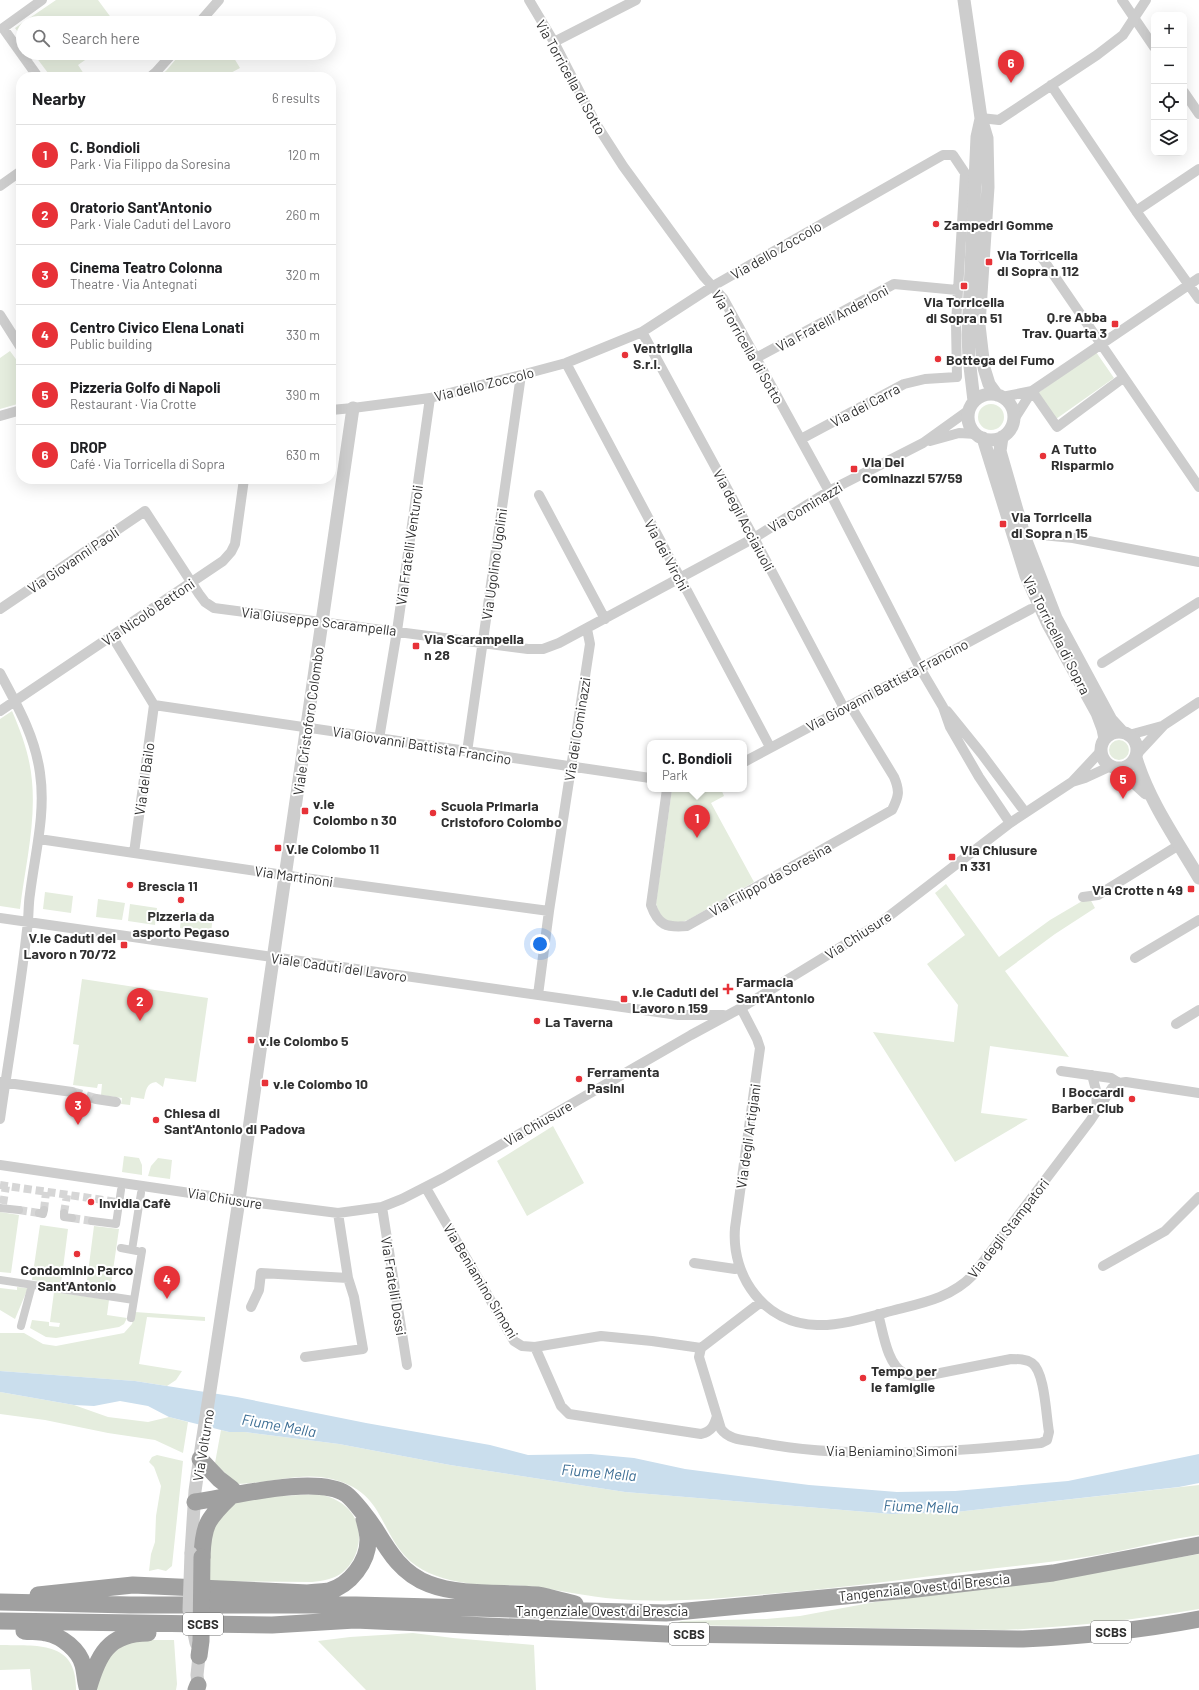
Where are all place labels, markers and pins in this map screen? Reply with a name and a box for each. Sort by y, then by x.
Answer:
pin: 6 [998,50,1024,83]
place label: Zampedri Gomme [944,216,1054,233]
marker: Zampedri Gomme [931,219,941,229]
place label: Via Torricella di Sopra n 112 [997,246,1079,279]
marker: Via Torricella di Sopra n 112 [984,257,994,267]
marker: Via Torricella di Sopra n 51 [959,281,969,291]
place label: Via Torricella di Sopra n 51 [924,293,1004,326]
place label: Q.re Abba Trav. Quarta 3 [1022,308,1107,341]
marker: Q.re Abba Trav. Quarta 3 [1110,319,1120,329]
place label: Ventriglia S.r.l. [633,339,693,372]
marker: Ventriglia S.r.l. [620,350,630,360]
place label: Bottega del Fumo [946,351,1055,368]
marker: Bottega del Fumo [933,354,943,364]
place label: A Tutto Risparmio [1051,440,1114,473]
marker: A Tutto Risparmio [1038,451,1048,461]
place label: Via Dei Cominazzi 57/59 [862,453,963,486]
marker: Via Dei Cominazzi 57/59 [849,464,859,474]
place label: Via Torricella di Sopra n 15 [1011,508,1092,541]
marker: Via Torricella di Sopra n 15 [998,519,1008,529]
place label: Via Scarampella n 28 [424,630,524,663]
marker: Via Scarampella n 28 [411,641,421,651]
pin: 5 [1110,766,1136,799]
place label: v.le Colombo n 30 [313,795,397,828]
place label: Scuola Primaria Cristoforo Colombo [441,797,562,830]
pin: 1 [684,805,710,838]
marker: v.le Colombo n 30 [300,806,310,816]
marker: Scuola Primaria Cristoforo Colombo [428,808,438,818]
place label: V.le Colombo 11 [286,840,379,857]
place label: Via Chiusure n 331 [960,841,1038,874]
marker: V.le Colombo 11 [273,843,283,853]
marker: Via Chiusure n 331 [947,852,957,862]
place label: Brescia 11 [138,877,198,894]
marker: Brescia 11 [125,880,135,890]
place label: Via Crotte n 49 [1092,881,1183,898]
marker: Via Crotte n 49 [1186,884,1196,894]
marker: Pizzeria da asporto Pegaso [176,895,186,905]
place label: Pizzeria da asporto Pegaso [133,907,230,940]
place label: V.le Caduti del Lavoro n 70/72 [24,929,116,962]
marker: V.le Caduti del Lavoro n 70/72 [119,940,129,950]
place label: Farmacia Sant'Antonio [736,973,815,1006]
place label: v.le Caduti del Lavoro n 159 [632,983,719,1016]
marker: Farmacia Sant'Antonio [723,984,733,994]
pin: 2 [127,988,153,1021]
marker: v.le Caduti del Lavoro n 159 [619,994,629,1004]
place label: La Taverna [545,1013,613,1030]
marker: La Taverna [532,1016,542,1026]
place label: v.le Colombo 5 [259,1032,349,1049]
marker: v.le Colombo 5 [246,1035,256,1045]
place label: Ferramenta Pasini [587,1063,659,1096]
marker: Ferramenta Pasini [574,1074,584,1084]
place label: v.le Colombo 10 [273,1075,368,1092]
marker: v.le Colombo 10 [260,1078,270,1088]
place label: I Boccardi Barber Club [1051,1083,1124,1116]
pin: 3 [65,1092,91,1125]
marker: I Boccardi Barber Club [1127,1094,1137,1104]
place label: Chiesa di Sant'Antonio di Padova [164,1104,305,1137]
marker: Chiesa di Sant'Antonio di Padova [151,1115,161,1125]
place label: Invidia Cafè [99,1194,171,1211]
marker: Invidia Cafè [86,1197,96,1207]
marker: Condominio Parco Sant'Antonio [72,1249,82,1259]
place label: Condominio Parco Sant'Antonio [21,1261,134,1294]
pin: 4 [154,1266,180,1299]
place label: Tempo per le famiglie [871,1362,937,1395]
marker: Tempo per le famiglie [858,1373,868,1383]

